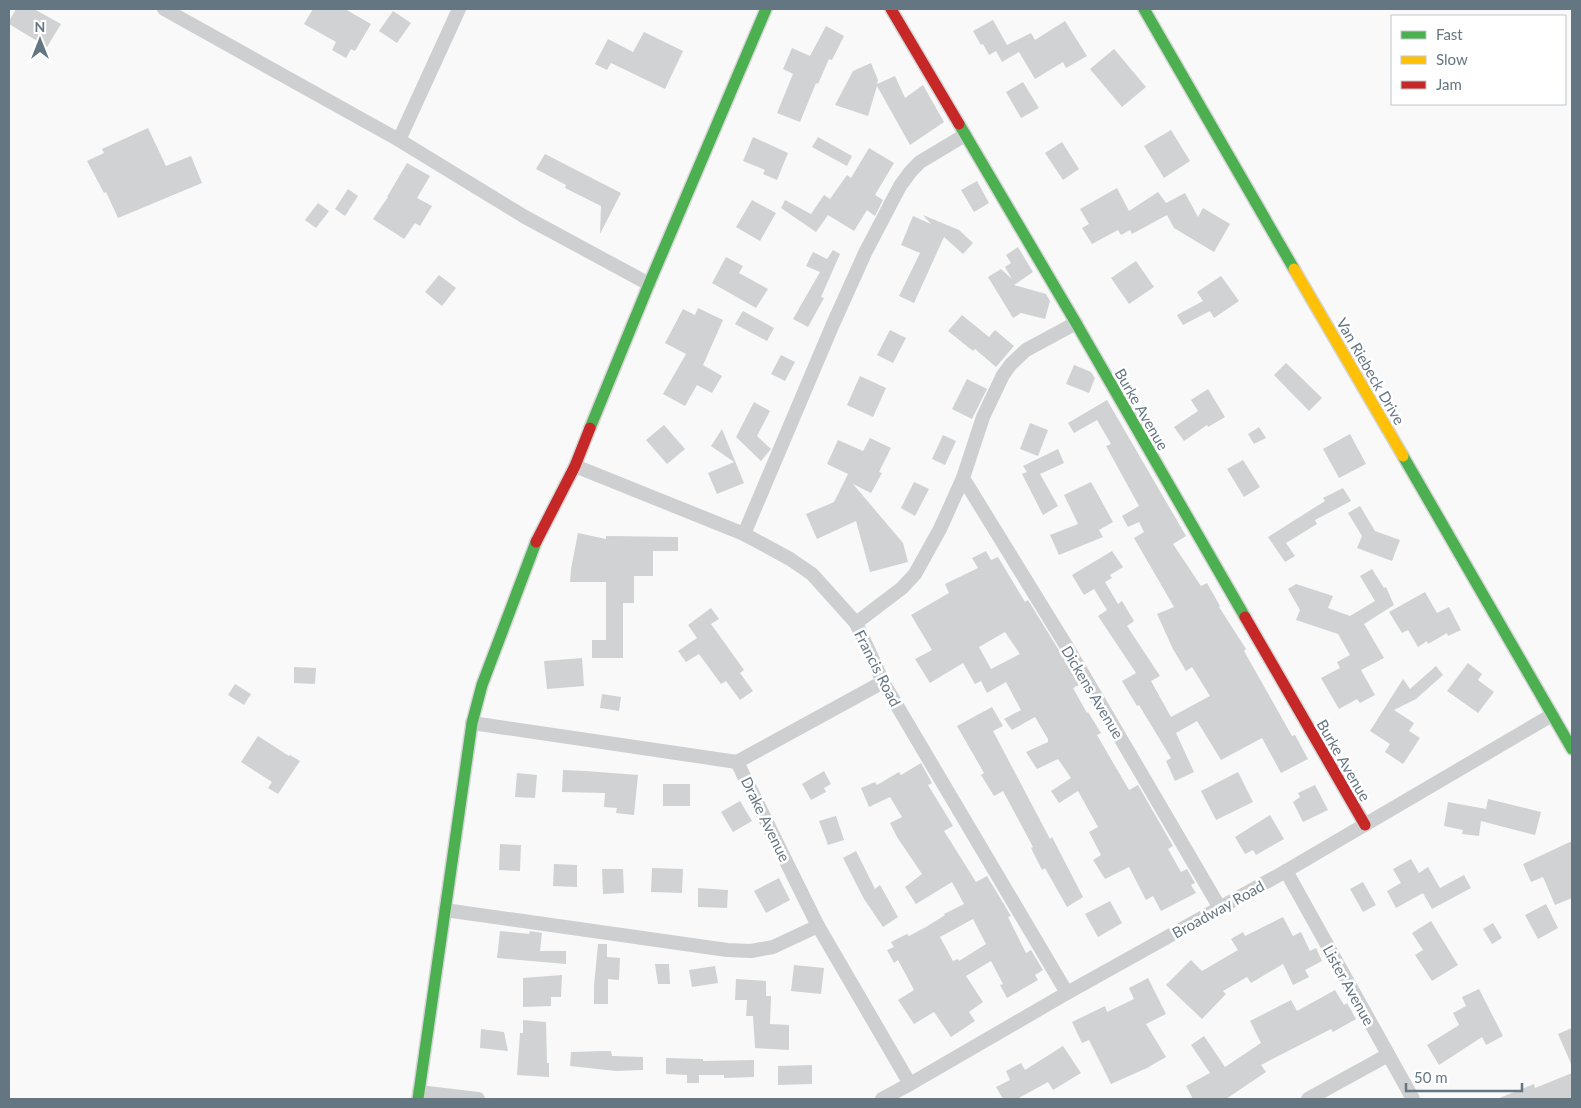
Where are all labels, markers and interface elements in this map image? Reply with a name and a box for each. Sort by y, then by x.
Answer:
north arrow [15,15,65,65]
legend [1391,15,1566,105]
text: N [35,18,45,35]
text: Fast [1436,25,1463,43]
text: Slow [1436,50,1468,68]
text: Jam [1436,75,1462,93]
street label: Van Riebeck Drive [1333,314,1409,428]
street label: Burke Avenue [1111,365,1173,453]
street label: Francis Road [851,627,905,709]
street label: Dickens Avenue [1058,642,1128,742]
street label: Burke Avenue [1313,716,1375,804]
street label: Drake Avenue [738,774,794,864]
street label: Broadway Road [1169,876,1267,942]
street label: Lister Avenue [1320,942,1379,1028]
scale bar [1406,1060,1522,1092]
text: 50 m [1414,1068,1448,1086]

